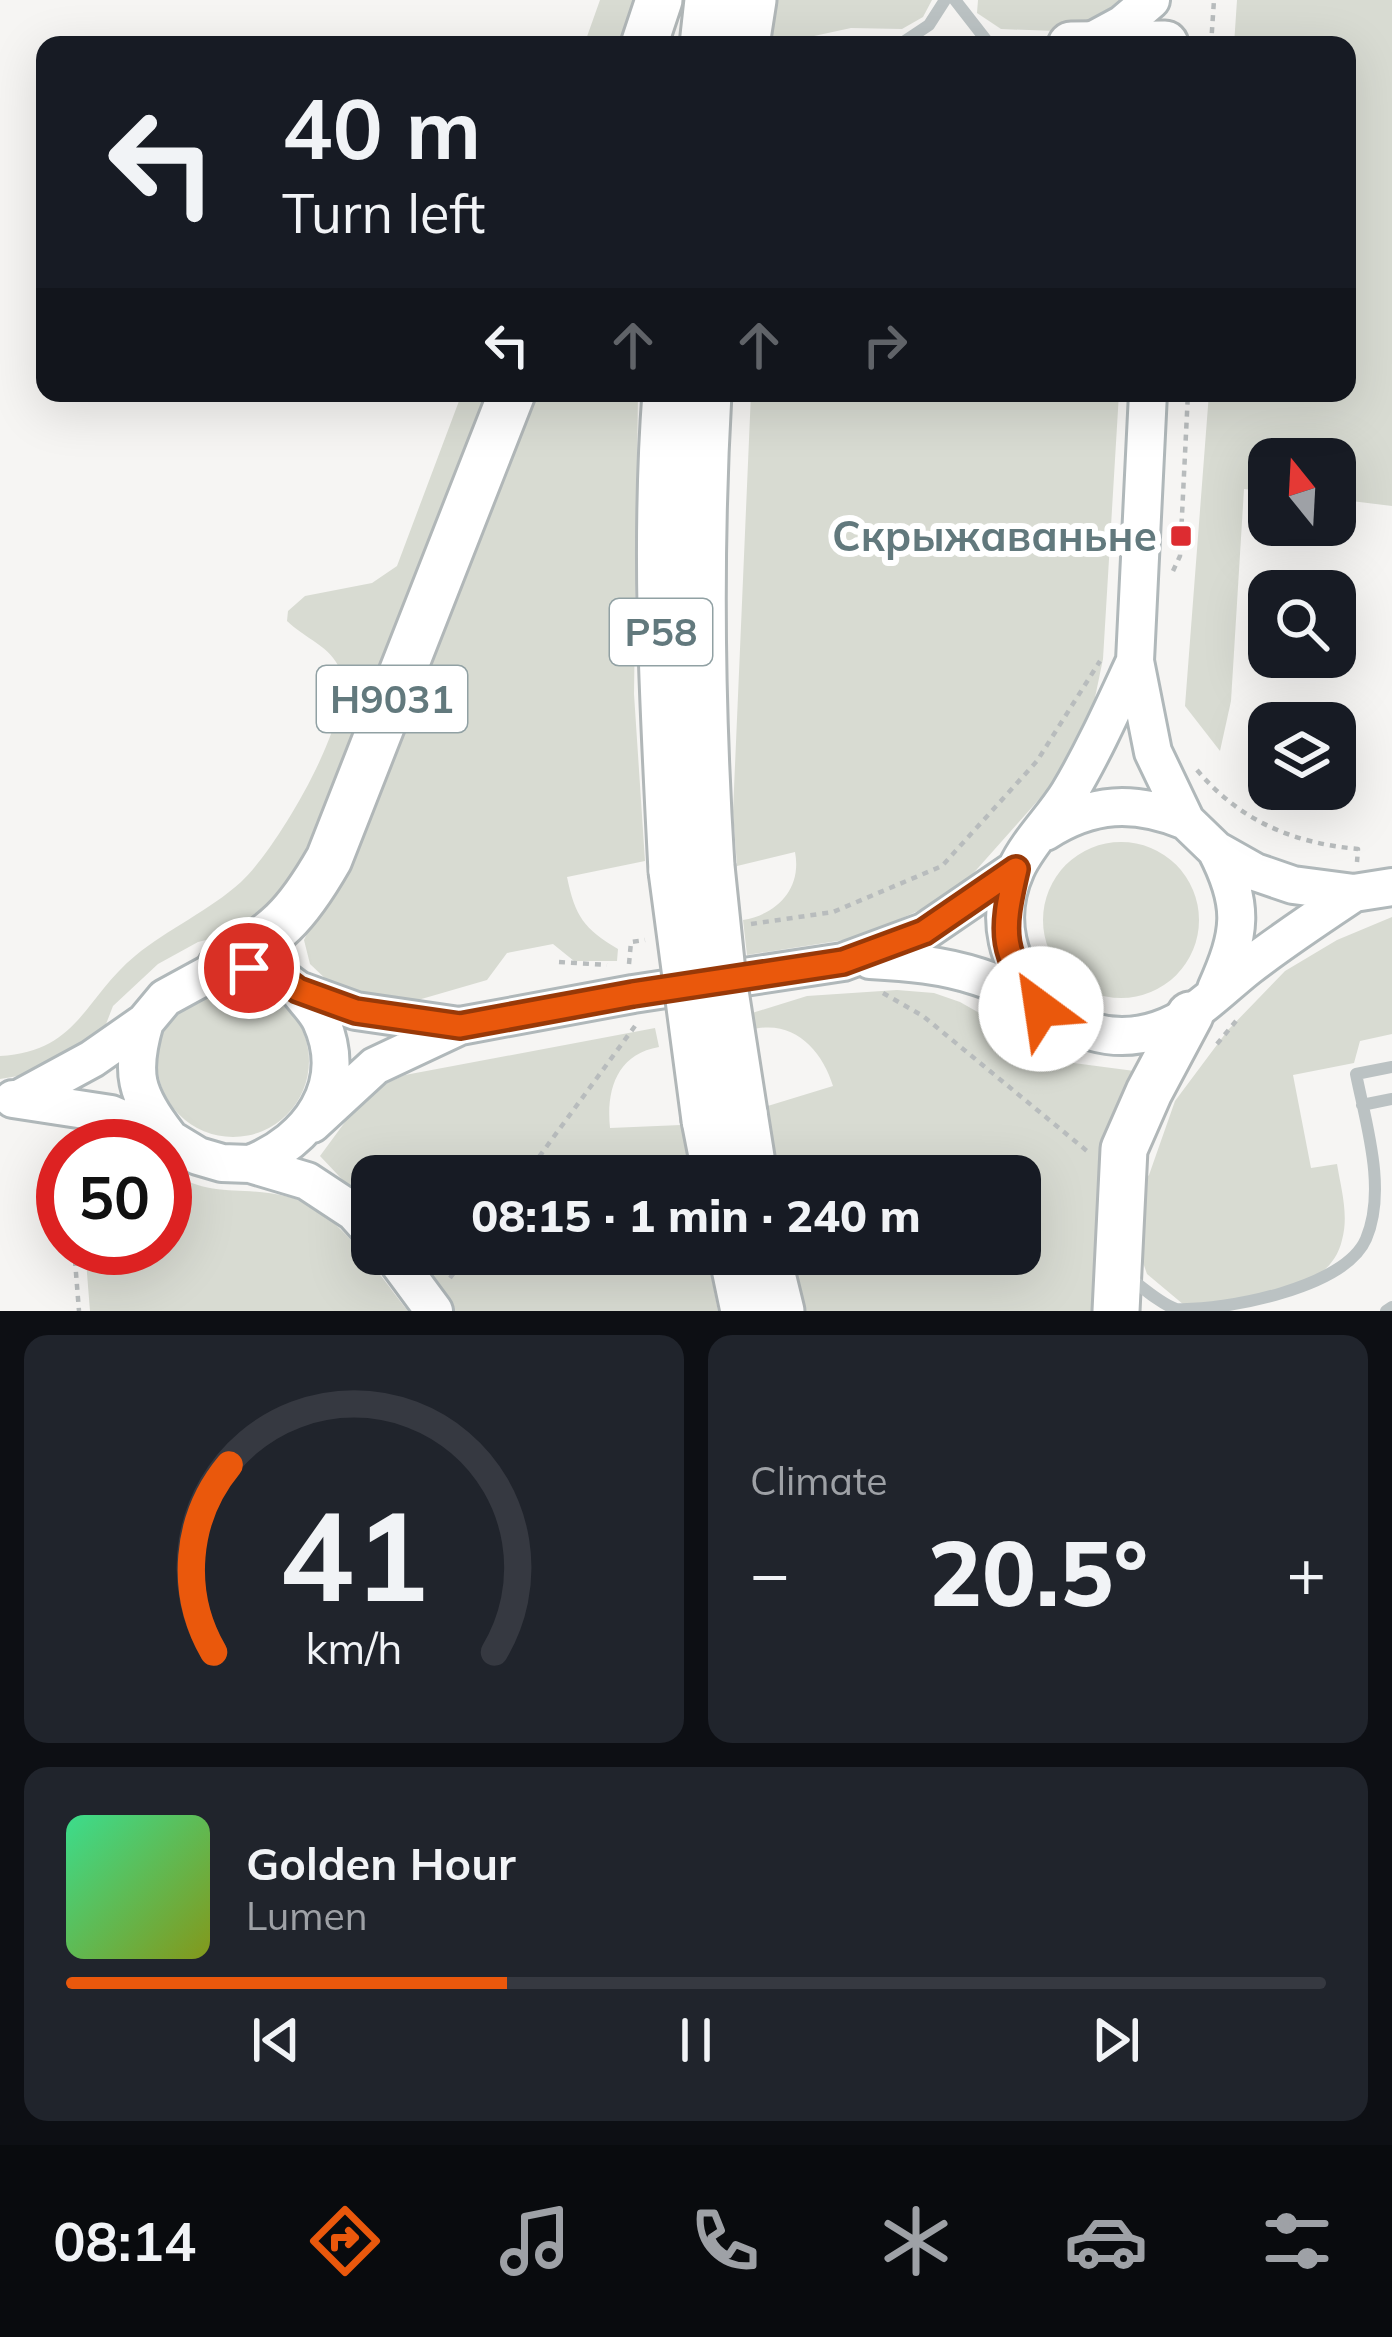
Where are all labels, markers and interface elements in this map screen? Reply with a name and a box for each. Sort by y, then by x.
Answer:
text: 40 m [282,75,481,180]
icon: left [84,84,240,240]
text: Turn left [282,179,485,247]
icon: left [474,312,540,378]
icon: ahead [600,312,666,378]
icon: ahead [726,312,792,378]
icon: right [852,312,918,378]
north arrow [1248,438,1356,546]
map controls [1248,438,1356,810]
place label: Скрыжаваньне [832,509,1157,562]
marker: Скрыжаваньне [1168,523,1194,549]
button: search [1248,570,1356,678]
road number: Р58 [610,599,712,665]
road number: Н9031 [317,666,467,732]
button: layers [1248,702,1356,810]
pin [198,917,300,1019]
icon: arrive [216,935,282,1001]
position arrow [978,946,1104,1072]
speed limit sign: 50 [36,1119,192,1275]
text: 08:15 · 1 min · 240 m [471,1187,921,1243]
text: Climate [750,1456,888,1505]
text: 41 [279,1476,429,1632]
text: 20.5° [928,1516,1148,1629]
text: − [750,1531,790,1614]
text: + [1286,1531,1326,1614]
text: km/h [305,1621,403,1675]
text: Golden Hour [246,1835,516,1891]
text: Lumen [246,1891,368,1940]
icon: previous [243,2007,309,2073]
icon: pause [663,2007,729,2073]
icon: next [1083,2007,1149,2073]
icon: directions [303,2199,387,2283]
icon: music [493,2199,577,2283]
icon: phone [683,2199,767,2283]
icon: climate [874,2199,958,2283]
icon: car [1064,2199,1148,2283]
icon: filters [1255,2199,1339,2283]
text: 08:14 [53,2207,196,2275]

